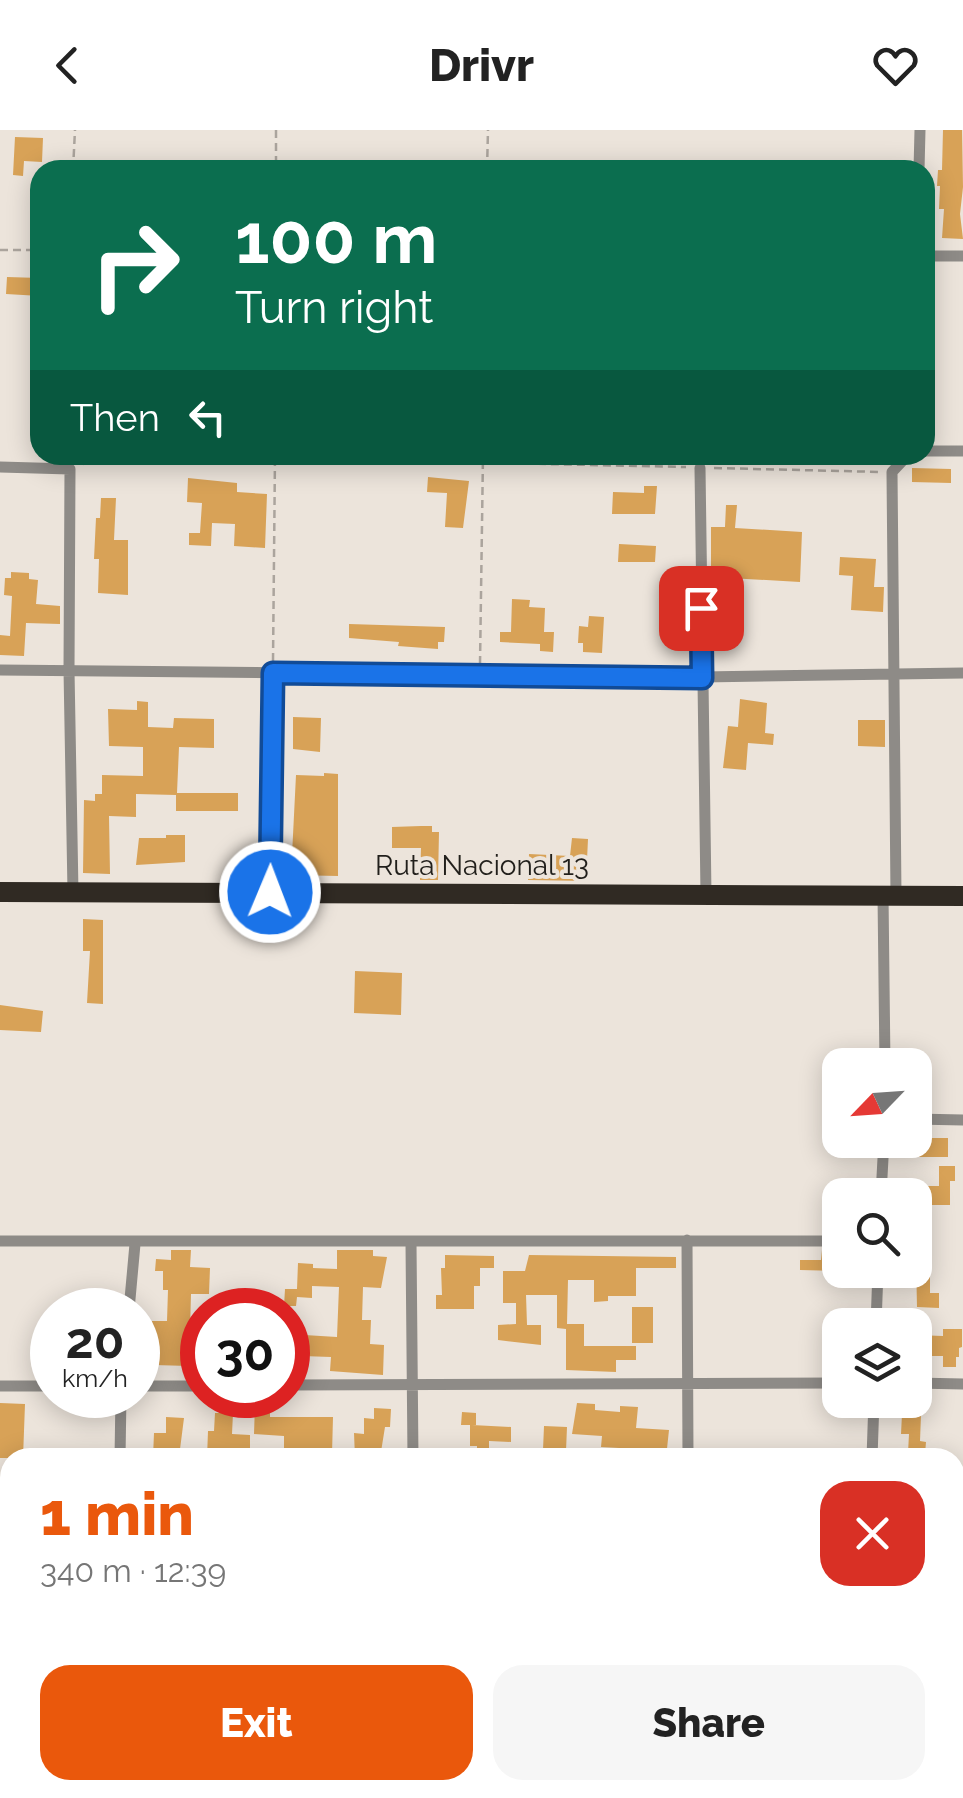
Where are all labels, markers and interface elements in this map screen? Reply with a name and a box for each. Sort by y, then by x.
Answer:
icon: back [40,38,95,93]
icon: heart [868,38,923,93]
text: Drivr [429,39,534,92]
text: 100 m [235,197,438,279]
icon: right [70,200,200,330]
text: Turn right [235,281,433,334]
icon: left [180,390,235,445]
text: Then [70,395,160,440]
pin [659,566,744,651]
icon: arrive [674,581,729,636]
position arrow [218,840,322,944]
street label: Ruta Nacional 13 [375,849,589,882]
north arrow [822,1048,932,1158]
map controls [822,1048,932,1418]
button: search [822,1178,932,1288]
speed limit sign: 30 [180,1288,310,1418]
button: layers [822,1308,932,1418]
text: 20 [66,1311,124,1370]
text: km/h [62,1363,128,1393]
text: 1 min [40,1479,194,1549]
button: close [820,1481,925,1586]
text: 340 m · 12:39 [40,1552,226,1589]
button: Exit [40,1665,473,1780]
button: Share [493,1665,925,1780]

